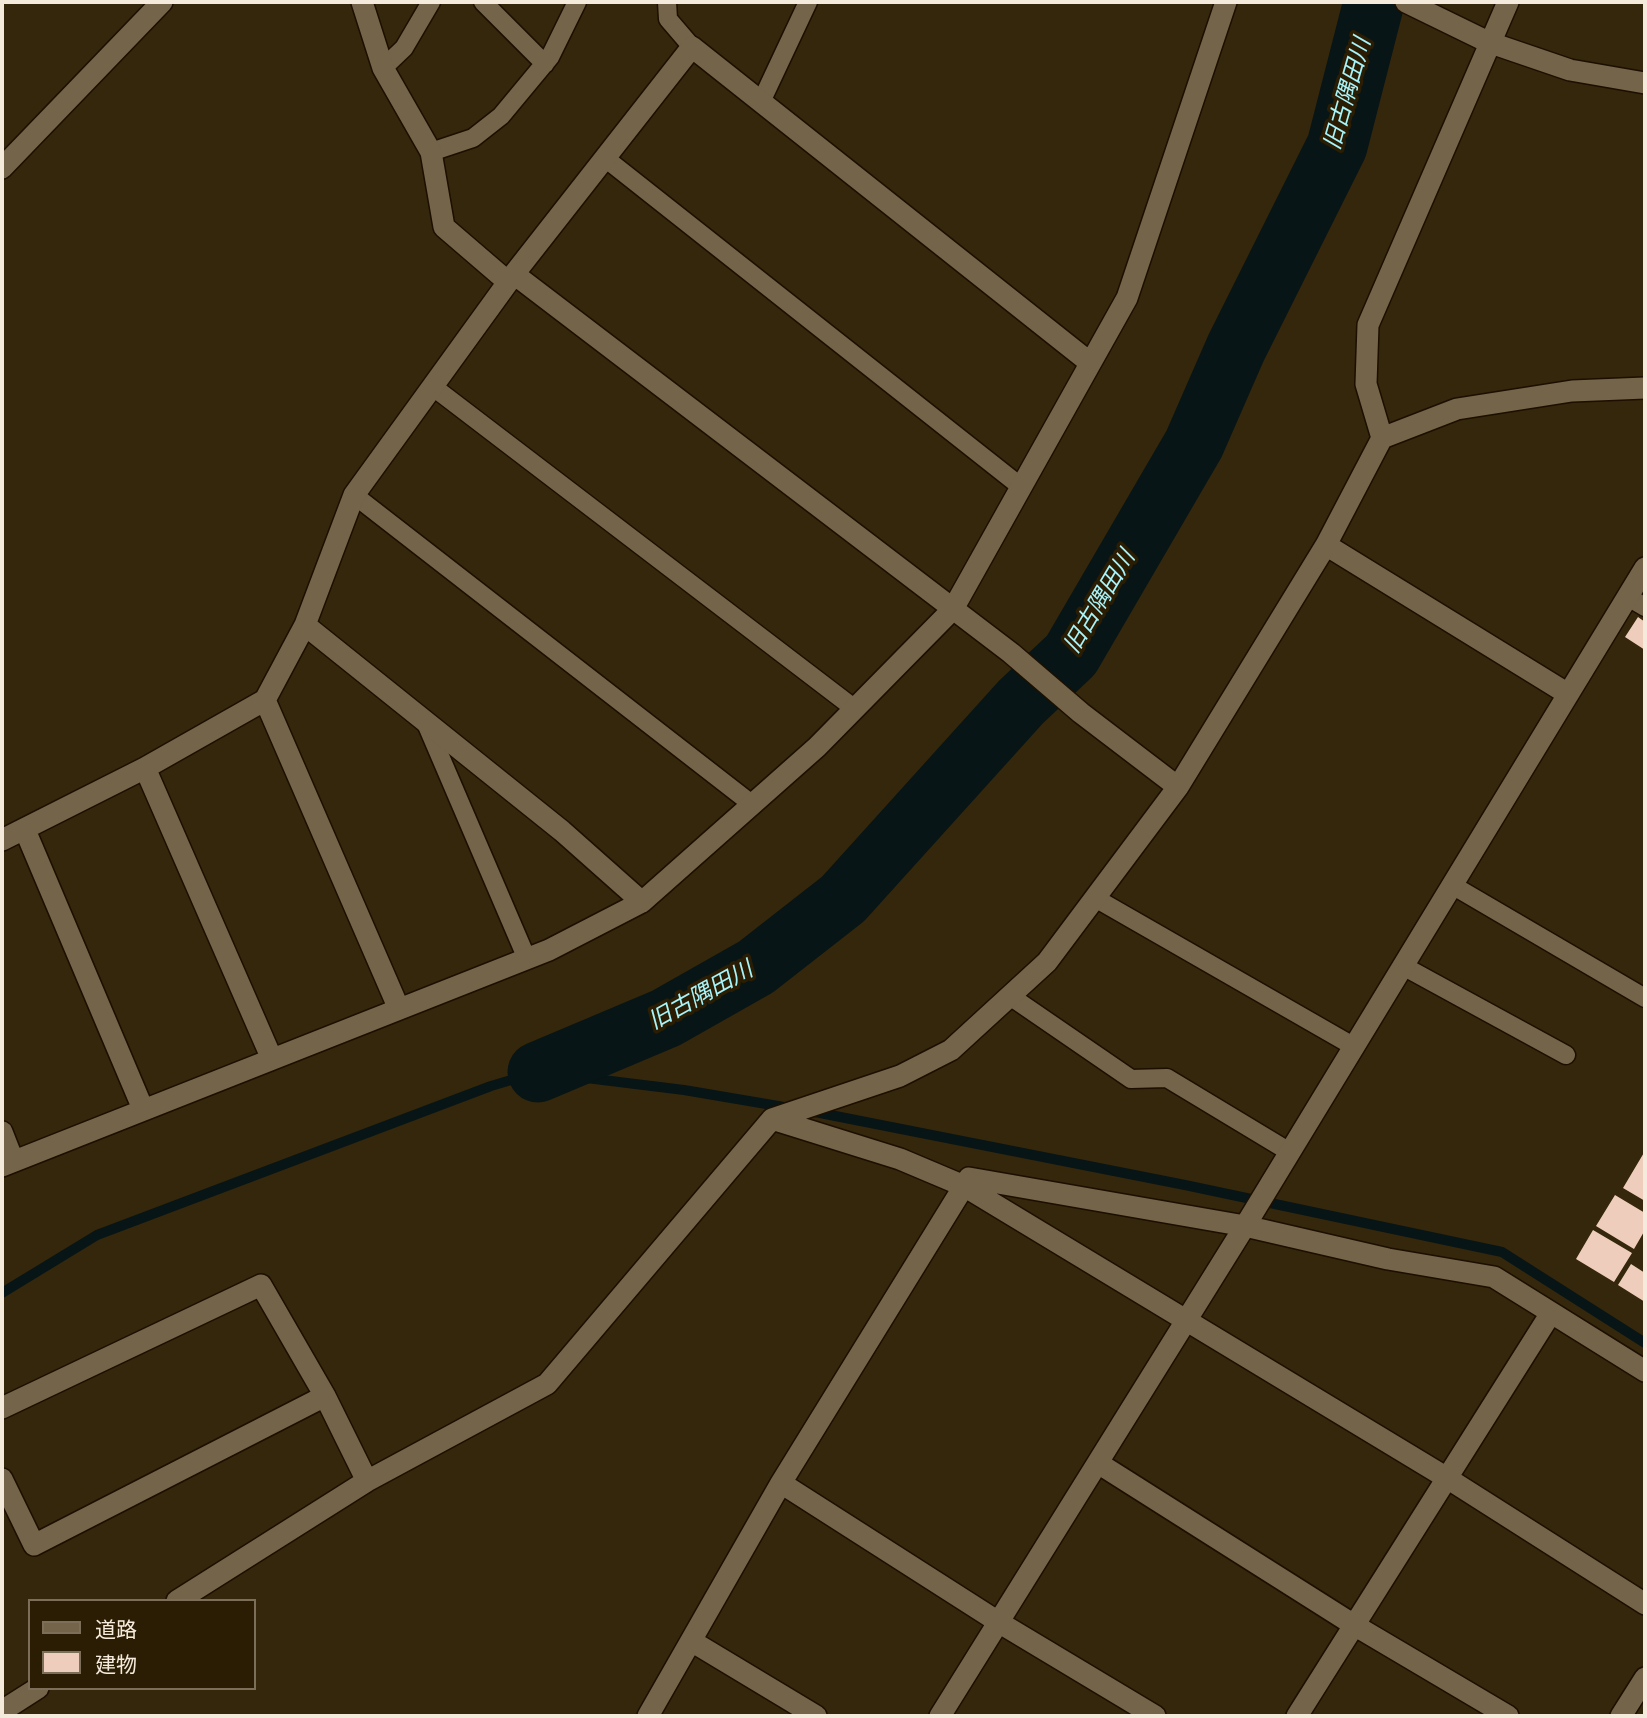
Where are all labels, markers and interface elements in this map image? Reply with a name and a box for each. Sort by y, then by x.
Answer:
water label: 旧古隅田川 [1319,35,1377,153]
water label: 旧古隅田川 [1059,546,1141,658]
water label: 旧古隅田川 [644,956,758,1036]
legend [28,1599,256,1690]
text: 道路 [95,1617,137,1643]
text: 建物 [95,1652,137,1678]

